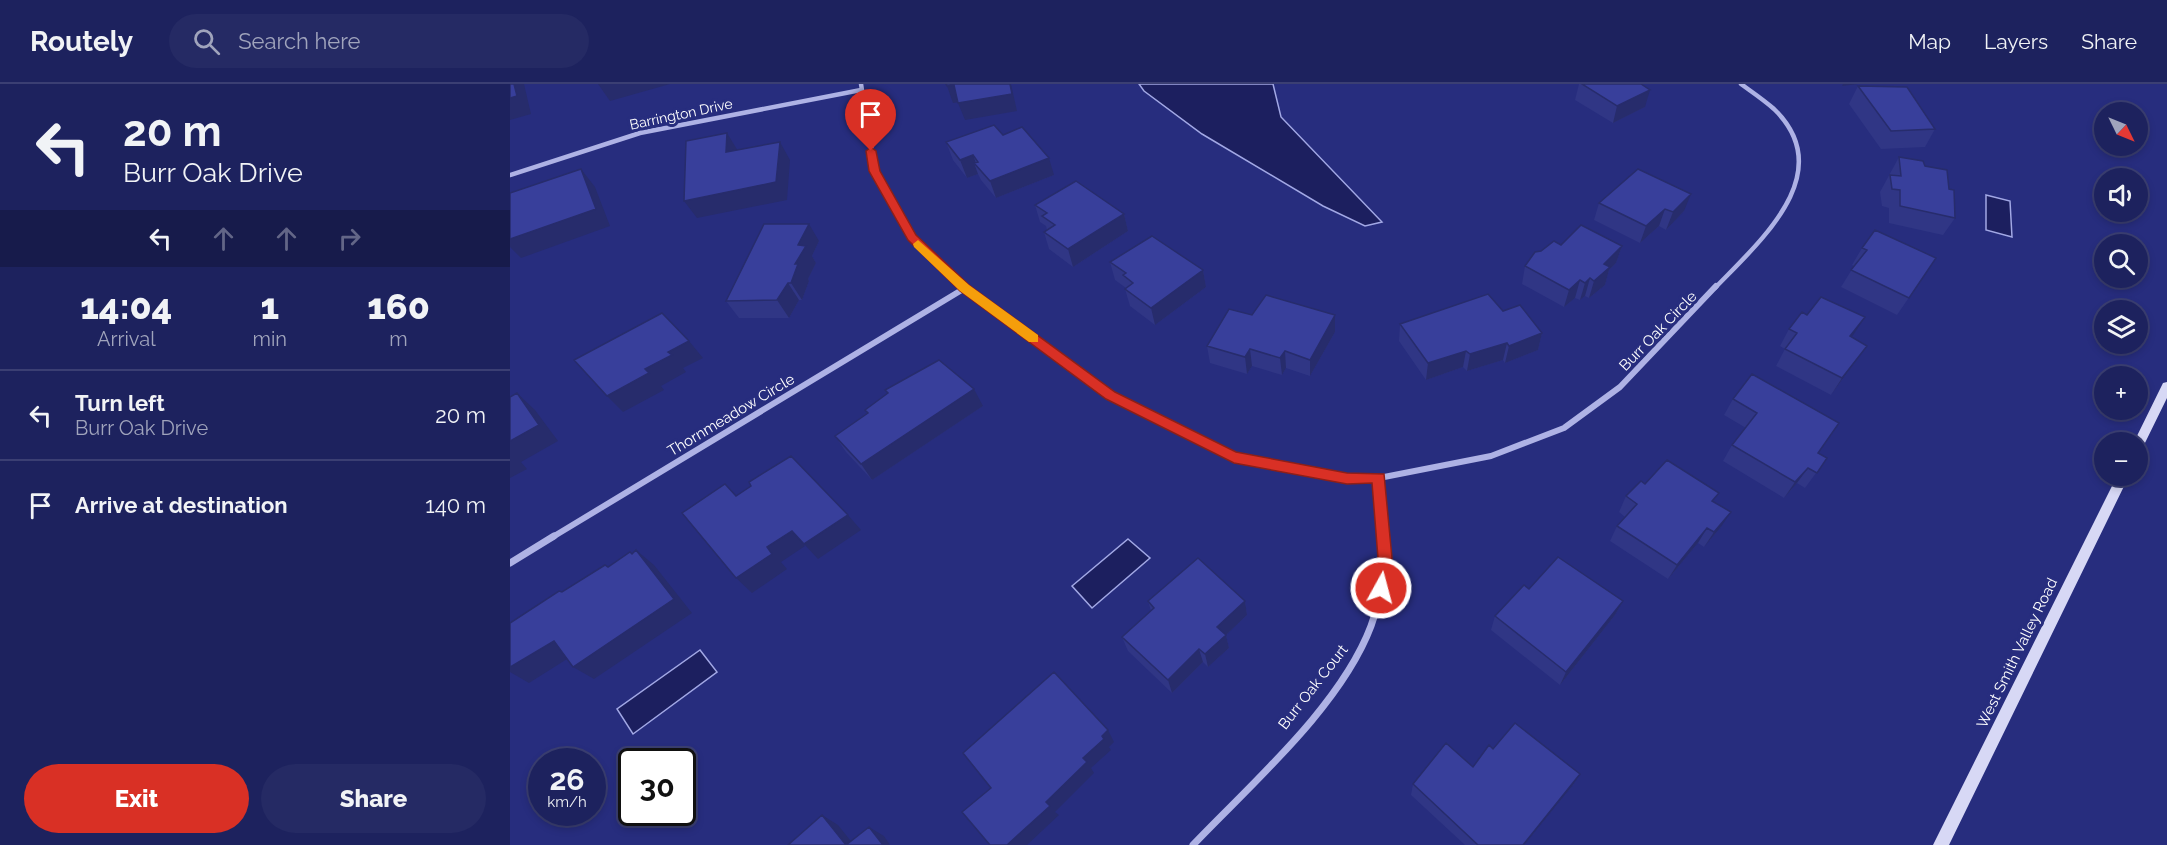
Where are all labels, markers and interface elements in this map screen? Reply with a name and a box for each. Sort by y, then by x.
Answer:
search box [169,14,589,68]
text: Routely [30,25,133,58]
icon: search [190,25,223,58]
text: Search here [238,28,360,54]
text: Map [1908,29,1951,54]
text: Layers [1984,29,2048,54]
text: Share [2081,29,2137,54]
pin [845,89,896,151]
street label: Barrington Drive [628,95,734,133]
icon: arrive [854,98,887,131]
north arrow [2094,102,2148,156]
map controls [2094,102,2148,486]
text: 20 m [123,107,222,156]
icon: left [24,108,102,186]
text: Burr Oak Drive [123,157,303,188]
button: sound [2094,168,2148,222]
icon: left [144,222,177,255]
icon: ahead [207,222,240,255]
icon: ahead [270,222,303,255]
icon: right [333,222,366,255]
button: search [2094,234,2148,288]
text: 14:04 [80,285,172,327]
text: 1 [260,285,279,327]
text: 160 [367,285,430,327]
street label: Burr Oak Circle [1615,287,1701,375]
button: layers [2094,300,2148,354]
text: Arrival [97,327,156,351]
text: min [253,327,287,351]
text: m [389,327,408,351]
button: + [2094,366,2148,420]
street label: Thornmeadow Circle [664,370,798,460]
text: Turn left [75,390,165,416]
icon: left [24,399,57,432]
text: 20 m [435,402,486,428]
text: Burr Oak Drive [75,416,208,440]
button: − [2094,432,2148,486]
icon: arrive [24,489,57,522]
text: Arrive at destination [75,492,288,518]
text: 140 m [425,492,486,518]
position arrow [1349,556,1413,620]
street label: West Smith Valley Road [1973,575,2061,731]
street label: Burr Oak Court [1274,641,1352,733]
speed limit sign: 30 [618,748,696,826]
text: 26 [549,762,585,797]
button: Exit [24,764,249,833]
button: Share [261,764,486,833]
text: km/h [547,793,587,811]

